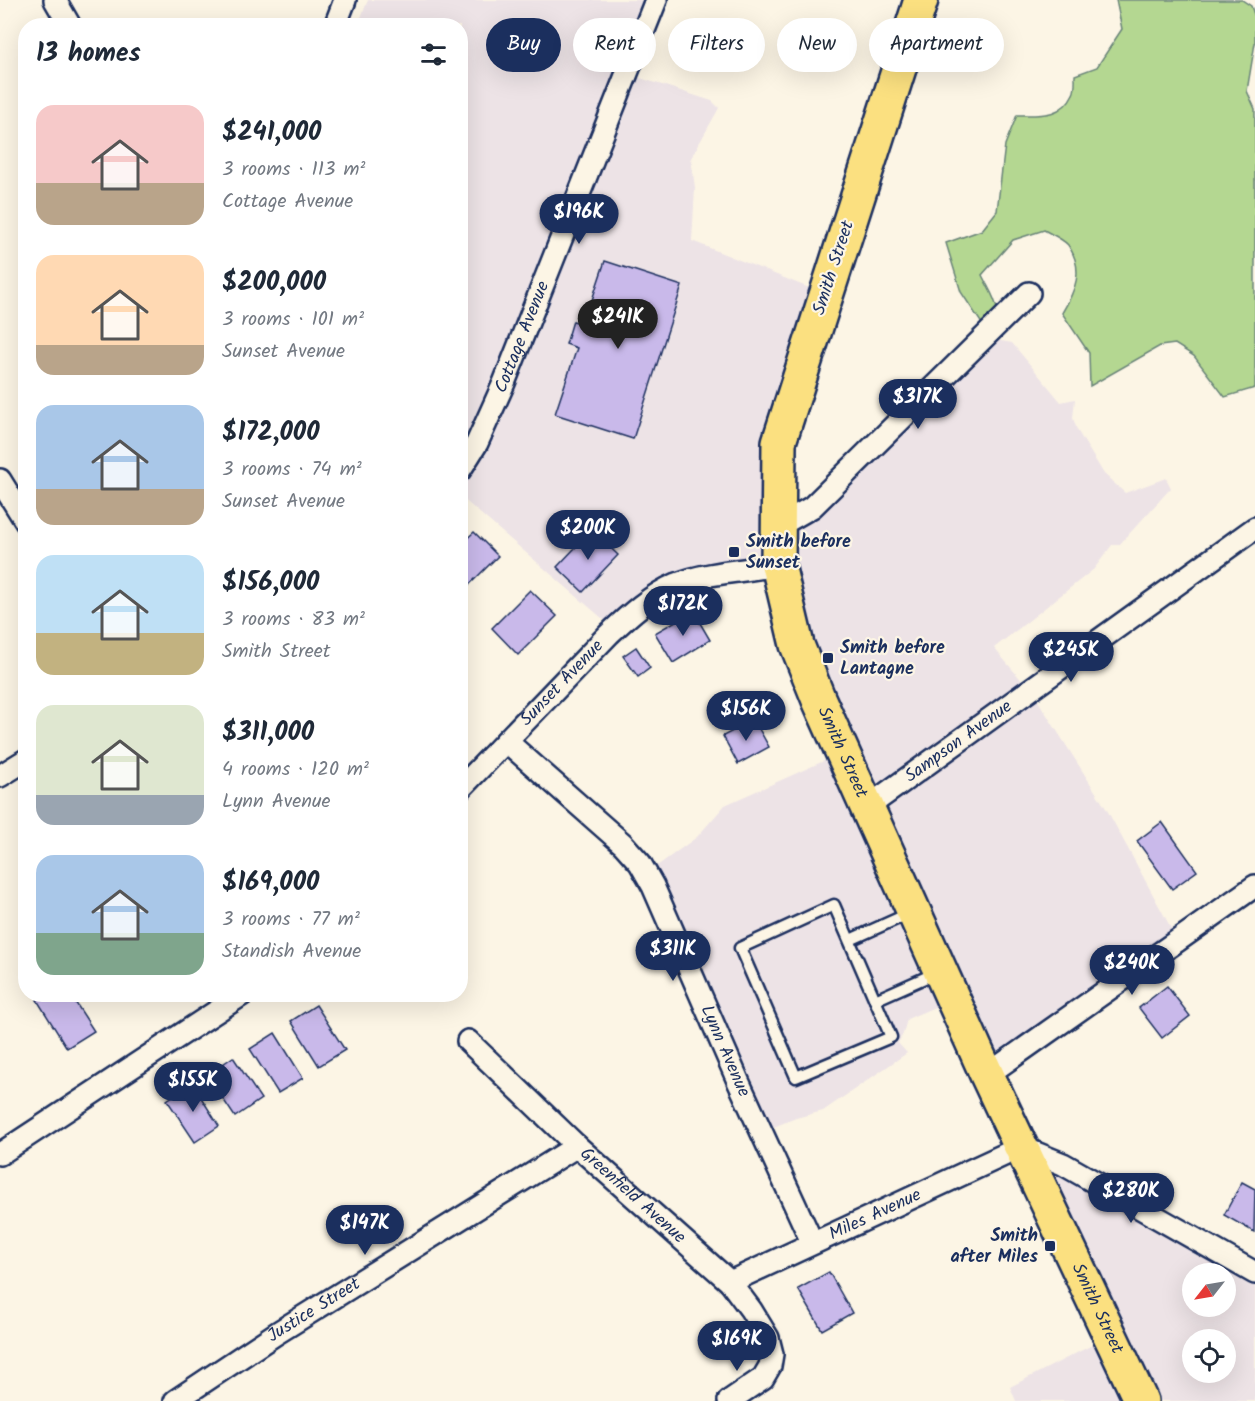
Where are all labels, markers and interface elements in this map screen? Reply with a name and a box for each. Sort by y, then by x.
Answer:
chip: Buy [486,18,561,72]
chip: Rent [573,18,656,72]
chip: Filters [668,18,765,72]
chip: New [777,18,857,72]
chip: Apartment [869,18,1004,72]
text: 13 homes [36,33,141,75]
icon: filters [417,38,450,71]
text: $241,000 [222,112,321,154]
icon: home [84,129,156,201]
text: 3 rooms · 113 m² [222,154,365,186]
text: Cottage Avenue [222,186,353,218]
pin: $196K [537,194,621,245]
text: $196K [554,197,604,229]
street label: Smith Street [805,216,863,319]
text: $200,000 [222,262,326,304]
street label: Cottage Avenue [487,277,557,398]
icon: home [84,279,156,351]
pin: $241K [576,299,660,350]
text: $241K [592,302,644,334]
text: 3 rooms · 101 m² [222,304,364,336]
text: Sunset Avenue [222,336,345,368]
pin: $317K [876,379,960,430]
text: $317K [893,382,943,414]
text: $172,000 [222,412,320,454]
icon: home [84,429,156,501]
text: 3 rooms · 74 m² [222,454,362,486]
text: Sunset Avenue [222,486,345,518]
pin: $200K [546,510,630,561]
text: $200K [560,513,616,545]
place label: Smith before Sunset [746,528,851,578]
marker: Smith before Sunset [727,545,741,559]
text: $156,000 [222,562,319,604]
icon: home [84,579,156,651]
pin: $172K [641,586,725,637]
text: $172K [657,589,709,621]
text: 3 rooms · 83 m² [222,604,365,636]
pin: $245K [1029,632,1113,683]
street label: Sunset Avenue [513,633,611,733]
place label: Smith before Lantagne [840,634,945,684]
text: $245K [1043,635,1099,667]
text: Smith Street [222,636,331,668]
marker: Smith before Lantagne [821,651,835,665]
pin: $156K [704,691,788,742]
street label: Sampson Avenue [899,693,1018,790]
text: $156K [721,694,771,726]
street label: Smith Street [809,702,876,804]
text: $311,000 [222,712,314,754]
icon: home [84,729,156,801]
text: 4 rooms · 120 m² [222,754,369,786]
text: Lynn Avenue [222,786,331,818]
text: $169,000 [222,862,319,904]
icon: home [84,879,156,951]
text: 3 rooms · 77 m² [222,904,360,936]
pin: $311K [631,931,715,982]
text: $311K [650,934,696,966]
text: Standish Avenue [222,936,361,968]
pin: $240K [1090,945,1174,996]
text: $240K [1104,948,1160,980]
street label: Lynn Avenue [692,1001,758,1102]
pin: $155K [151,1062,235,1113]
text: $155K [168,1065,218,1097]
street label: Greenfield Avenue [573,1140,693,1251]
pin: $280K [1089,1173,1173,1224]
text: $280K [1102,1176,1160,1208]
street label: Miles Avenue [824,1181,926,1249]
pin: $147K [323,1205,407,1256]
text: $147K [340,1208,390,1240]
place label: Smith after Miles [950,1222,1039,1272]
marker: Smith after Miles [1043,1239,1057,1253]
street label: Smith Street [1063,1258,1132,1360]
north arrow [1182,1263,1236,1317]
map controls [1182,1263,1236,1383]
street label: Justice Street [261,1269,367,1350]
pin: $169K [695,1321,779,1372]
text: $169K [712,1324,762,1356]
button: locate [1182,1329,1236,1383]

